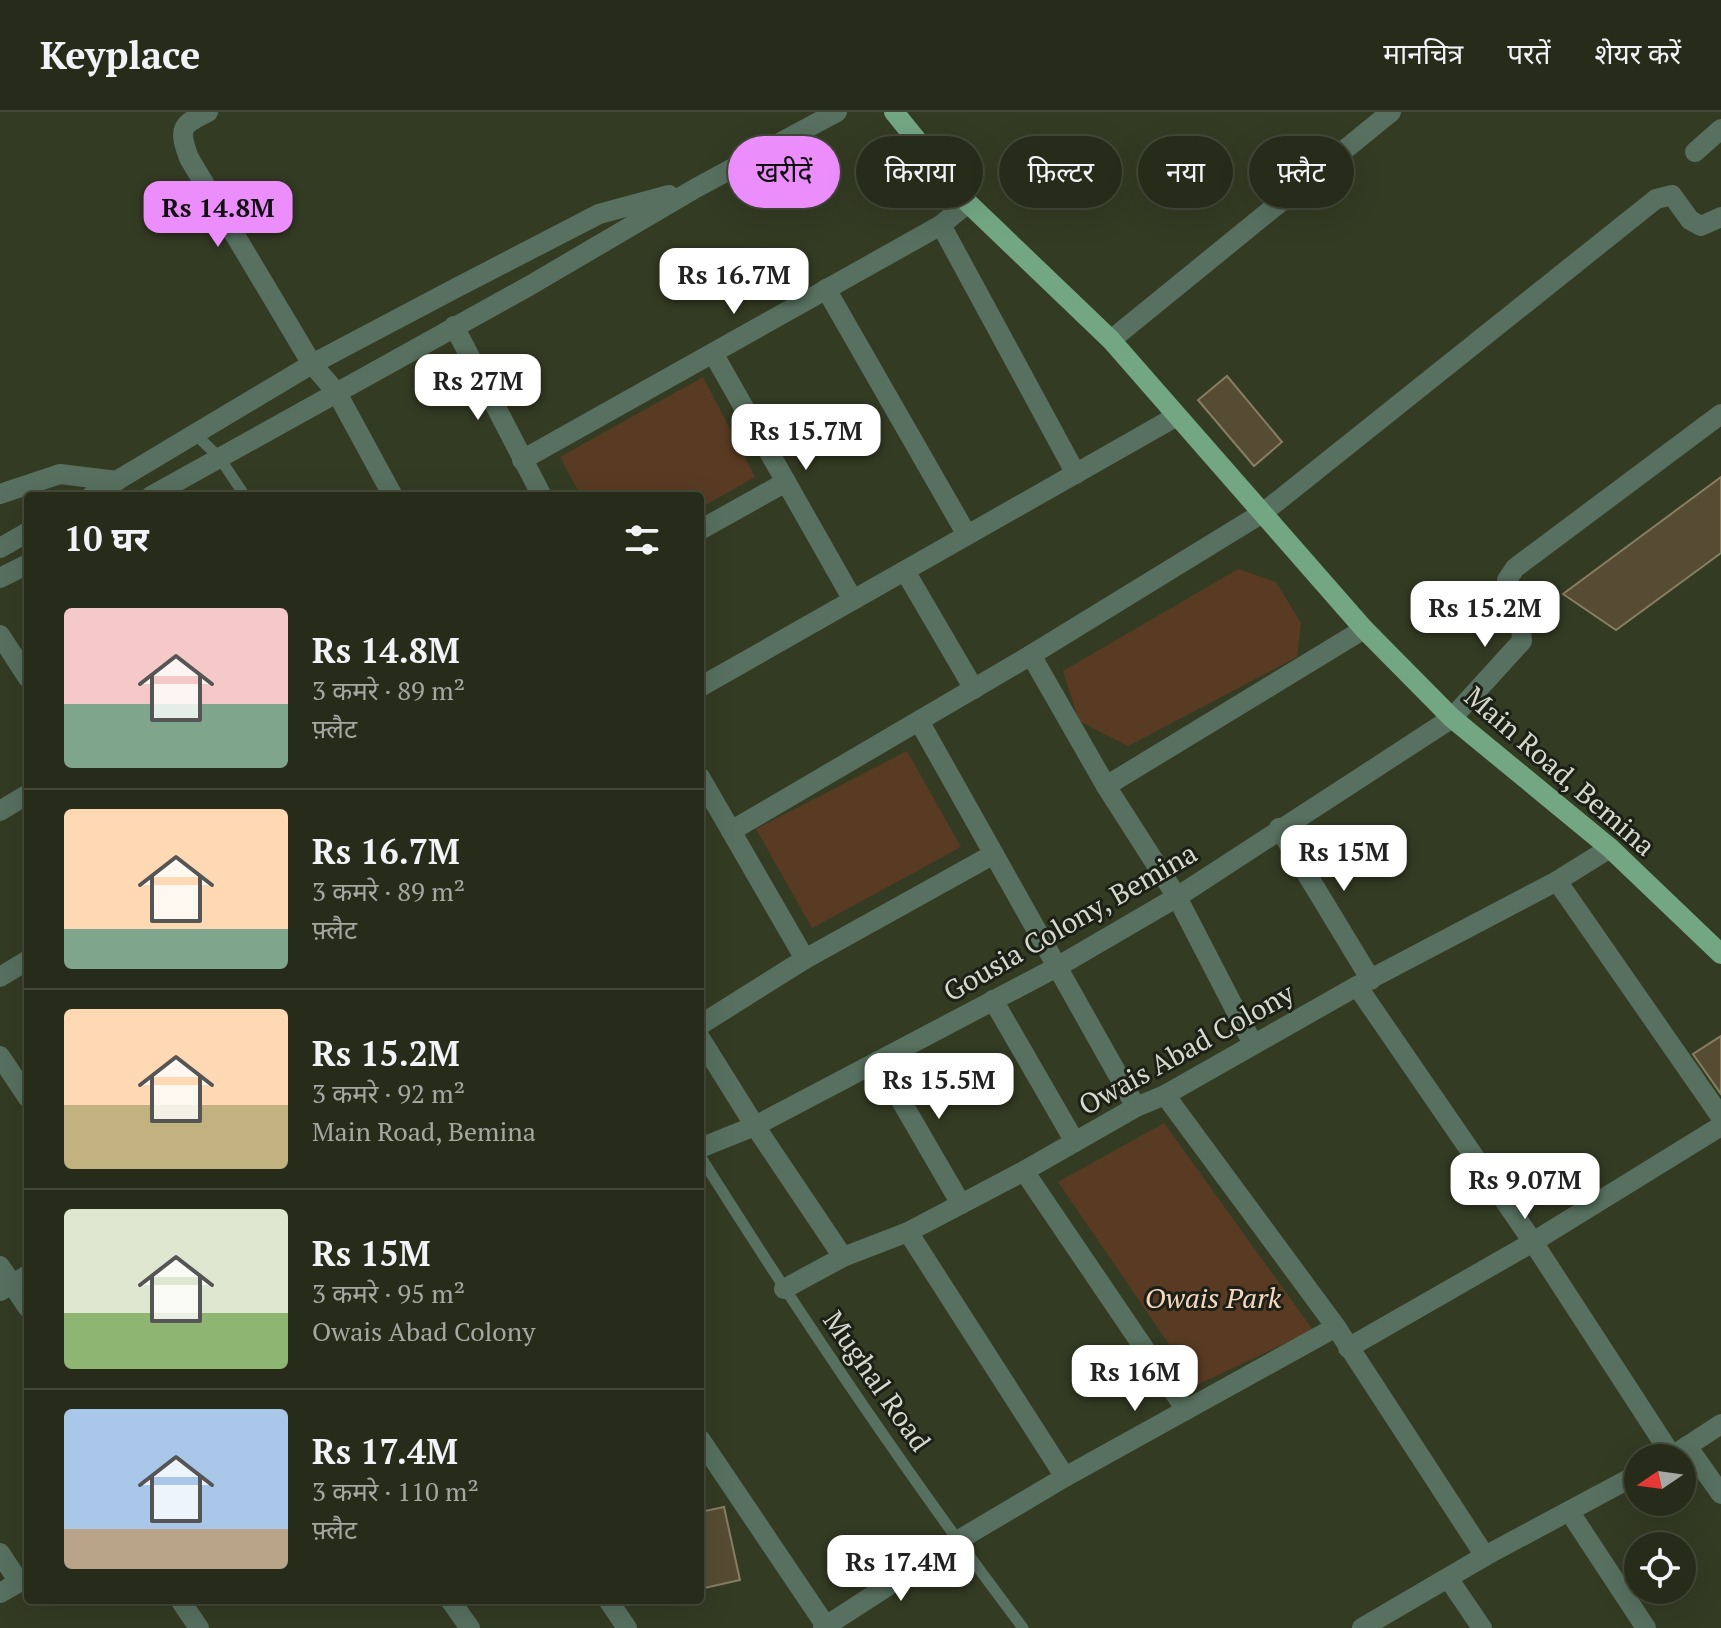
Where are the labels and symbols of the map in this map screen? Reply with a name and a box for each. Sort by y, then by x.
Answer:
pin: Rs 14.8M [135,181,301,249]
pin: Rs 16.7M [651,248,817,316]
pin: Rs 27M [413,354,543,422]
pin: Rs 15.7M [723,404,889,472]
pin: Rs 15.2M [1402,581,1568,649]
street label: Main Road, Bemina [1457,678,1663,864]
pin: Rs 15M [1279,825,1409,893]
street label: Gousia Colony, Bemina [936,834,1203,1009]
street label: Owais Abad Colony [1072,974,1301,1123]
pin: Rs 15.5M [856,1053,1022,1121]
pin: Rs 9.07M [1442,1153,1608,1221]
park label: Owais Park [1145,1279,1282,1316]
street label: Mughal Road [815,1303,939,1458]
pin: Rs 16M [1070,1345,1200,1413]
north arrow [1624,1444,1696,1516]
pin: Rs 17.4M [818,1535,984,1603]

